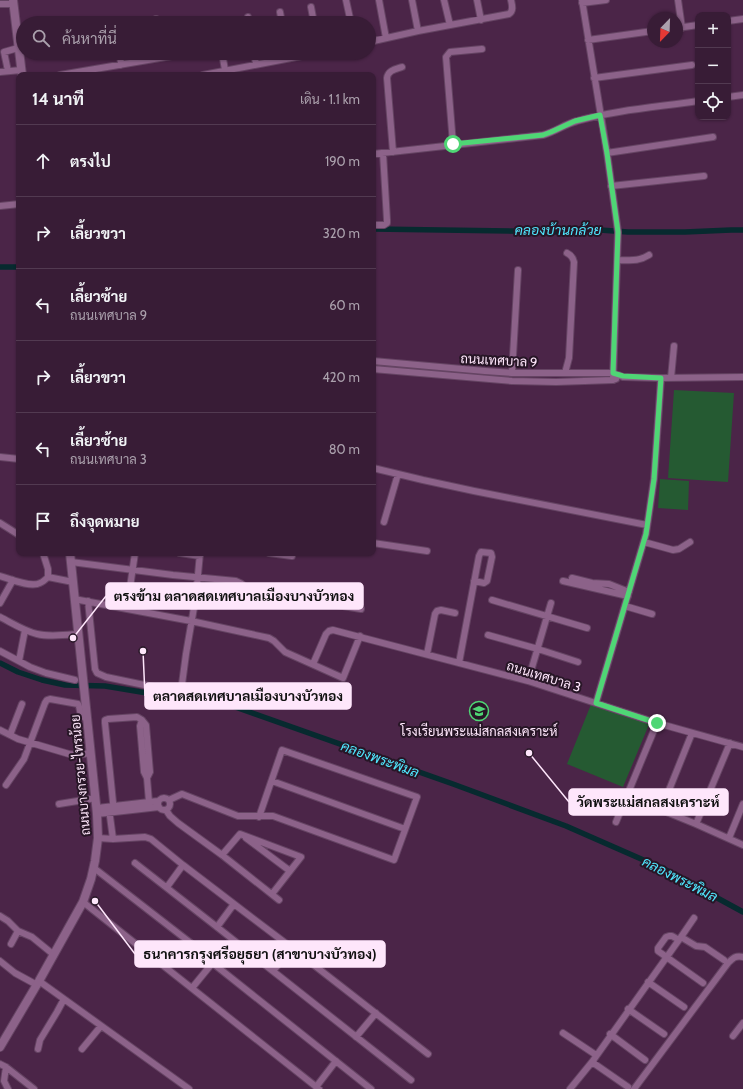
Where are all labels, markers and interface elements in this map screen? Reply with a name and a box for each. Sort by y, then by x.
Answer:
north arrow [647,12,683,48]
map controls [695,12,731,120]
button: + [695,12,731,48]
search box [16,16,376,60]
icon: search [30,27,52,49]
text: ค้นหาที่นี่ [62,30,117,48]
button: − [695,48,731,84]
button: locate [695,84,731,120]
text: 14 นาที [32,89,84,109]
text: เดิน · 1.1 km [300,91,360,107]
route start [444,135,462,153]
icon: ahead [32,150,54,172]
text: ตรงไป [70,153,111,171]
text: 190 m [325,153,360,169]
water label: คลองบ้านกล้วย [514,221,602,239]
icon: right [32,222,54,244]
text: เลี้ยวขวา [70,225,126,243]
text: 320 m [323,225,360,241]
text: เลี้ยวซ้าย [70,288,127,306]
icon: left [32,294,54,316]
text: 60 m [329,297,360,313]
text: ถนนเทศบาล 9 [70,307,147,323]
street label: ถนนเทศบาล 9 [460,350,538,370]
icon: right [32,366,54,388]
text: เลี้ยวขวา [70,369,126,387]
text: 420 m [322,369,360,385]
text: เลี้ยวซ้าย [70,432,127,450]
icon: left [32,438,54,460]
text: 80 m [329,441,360,457]
text: ถนนเทศบาล 3 [70,451,147,467]
icon: arrive [32,510,54,532]
text: ถึงจุดหมาย [70,513,140,531]
callout: ตรงข้าม ตลาดสดเทศบาลเมืองบางบัวทอง [106,583,363,609]
text: ตรงข้าม ตลาดสดเทศบาลเมืองบางบัวทอง [114,587,354,605]
street label: ถนนเทศบาล 3 [505,657,583,695]
callout: ตลาดสดเทศบาลเมืองบางบัวทอง [145,683,351,709]
text: ตลาดสดเทศบาลเมืองบางบัวทอง [153,687,343,705]
school or university icon: โรงเรียนพระแม่สกลสงเคราะห์ [468,700,490,722]
street label: ถนนบางกรวย-ไทรน้อย [66,714,93,836]
route end [648,714,666,732]
place label: โรงเรียนพระแม่สกลสงเคราะห์ [400,722,557,739]
water label: คลองพระพิมล [338,736,422,782]
callout: วัดพระแม่สกลสงเคราะห์ [569,789,728,815]
text: วัดพระแม่สกลสงเคราะห์ [577,793,720,811]
water label: คลองพระพิมล [639,852,721,906]
callout: ธนาคารกรุงศรีอยุธยา (สาขาบางบัวทอง) [135,941,385,967]
text: ธนาคารกรุงศรีอยุธยา (สาขาบางบัวทอง) [143,945,377,965]

